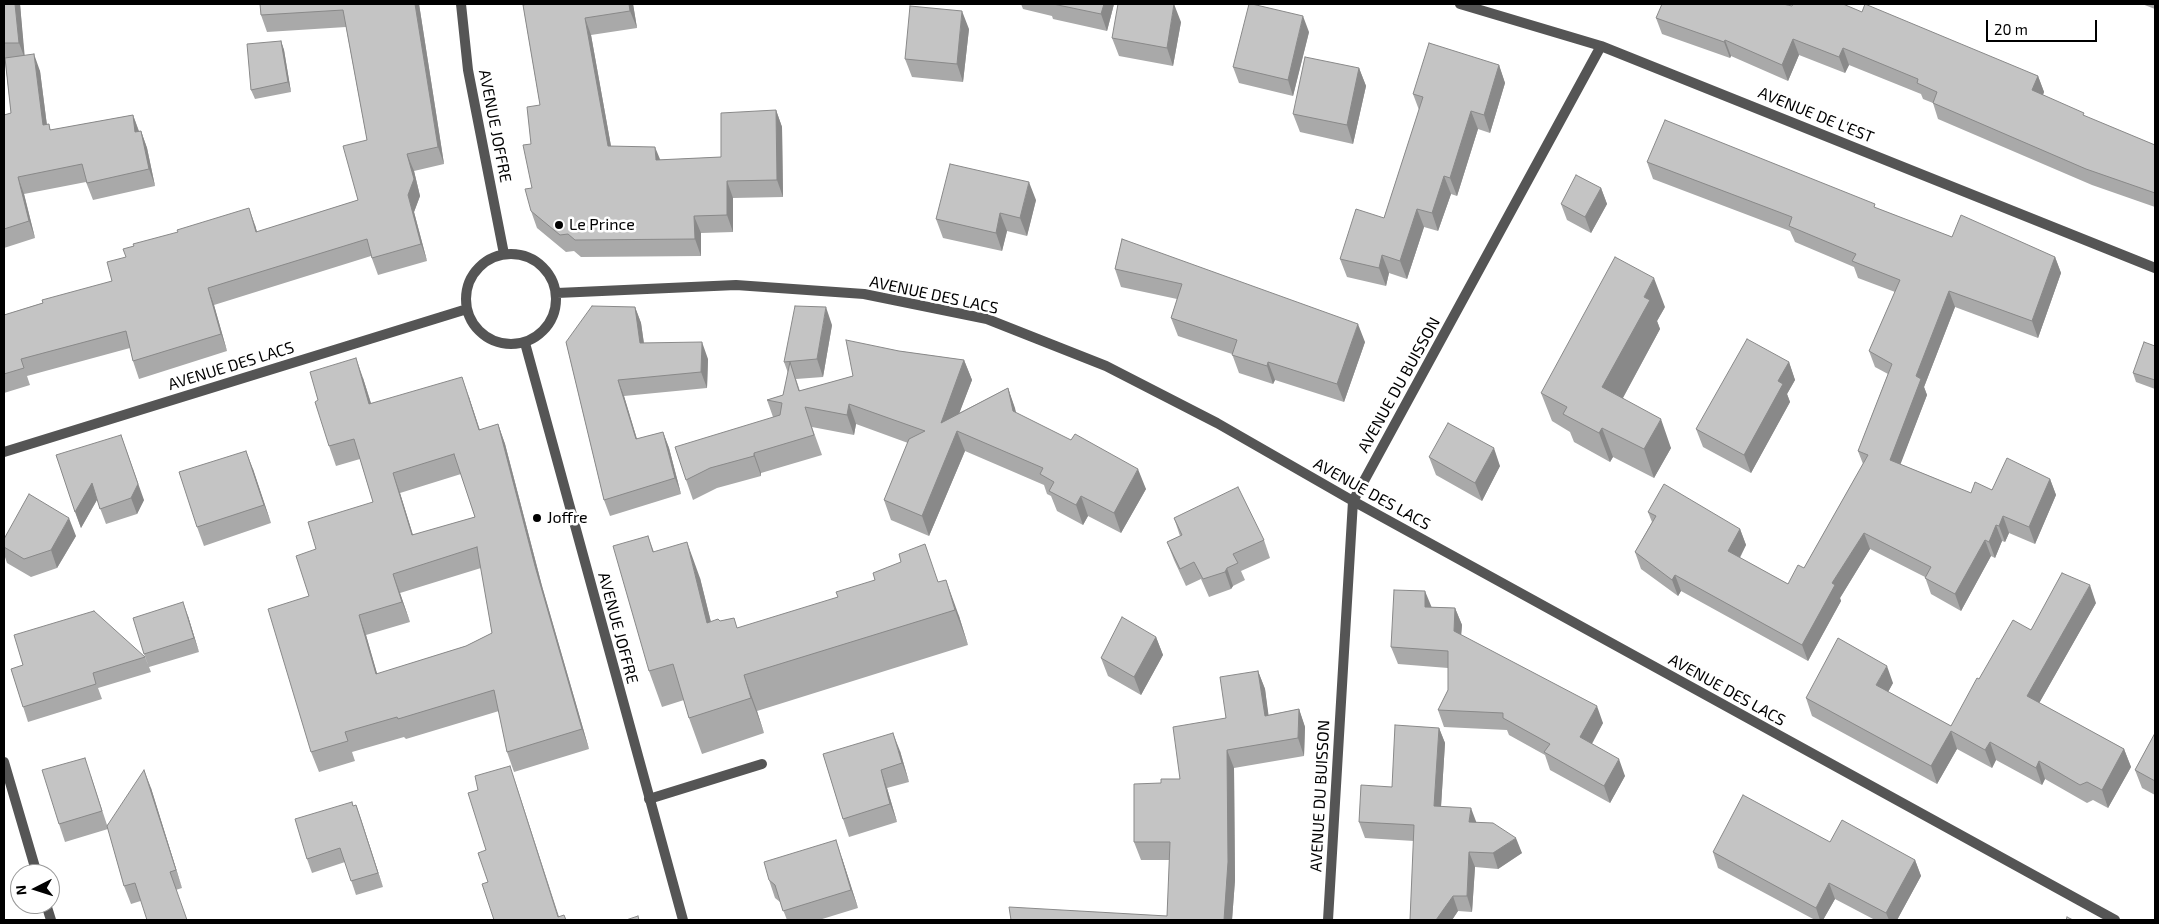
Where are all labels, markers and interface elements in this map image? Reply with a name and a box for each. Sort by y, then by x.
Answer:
scale bar [1989,10,2100,42]
text: 20 m [1994,20,2028,38]
street label: AVENUE JOFFRE [475,68,515,184]
street label: AVENUE DE L'EST [1755,83,1877,147]
place label: Le Prince [569,215,635,235]
marker: Le Prince [553,219,565,231]
street label: AVENUE DES LACS [868,272,1000,318]
street label: AVENUE DU BUISSON [1354,314,1444,456]
street label: AVENUE DES LACS [166,338,296,394]
street label: AVENUE DES LACS [1310,454,1434,534]
place label: Joffre [547,508,588,528]
marker: Joffre [531,512,543,524]
street label: AVENUE JOFFRE [594,570,642,686]
street label: AVENUE DES LACS [1665,650,1789,730]
street label: AVENUE DU BUISSON [1306,720,1334,872]
north arrow [10,864,60,914]
text: N [12,884,29,896]

